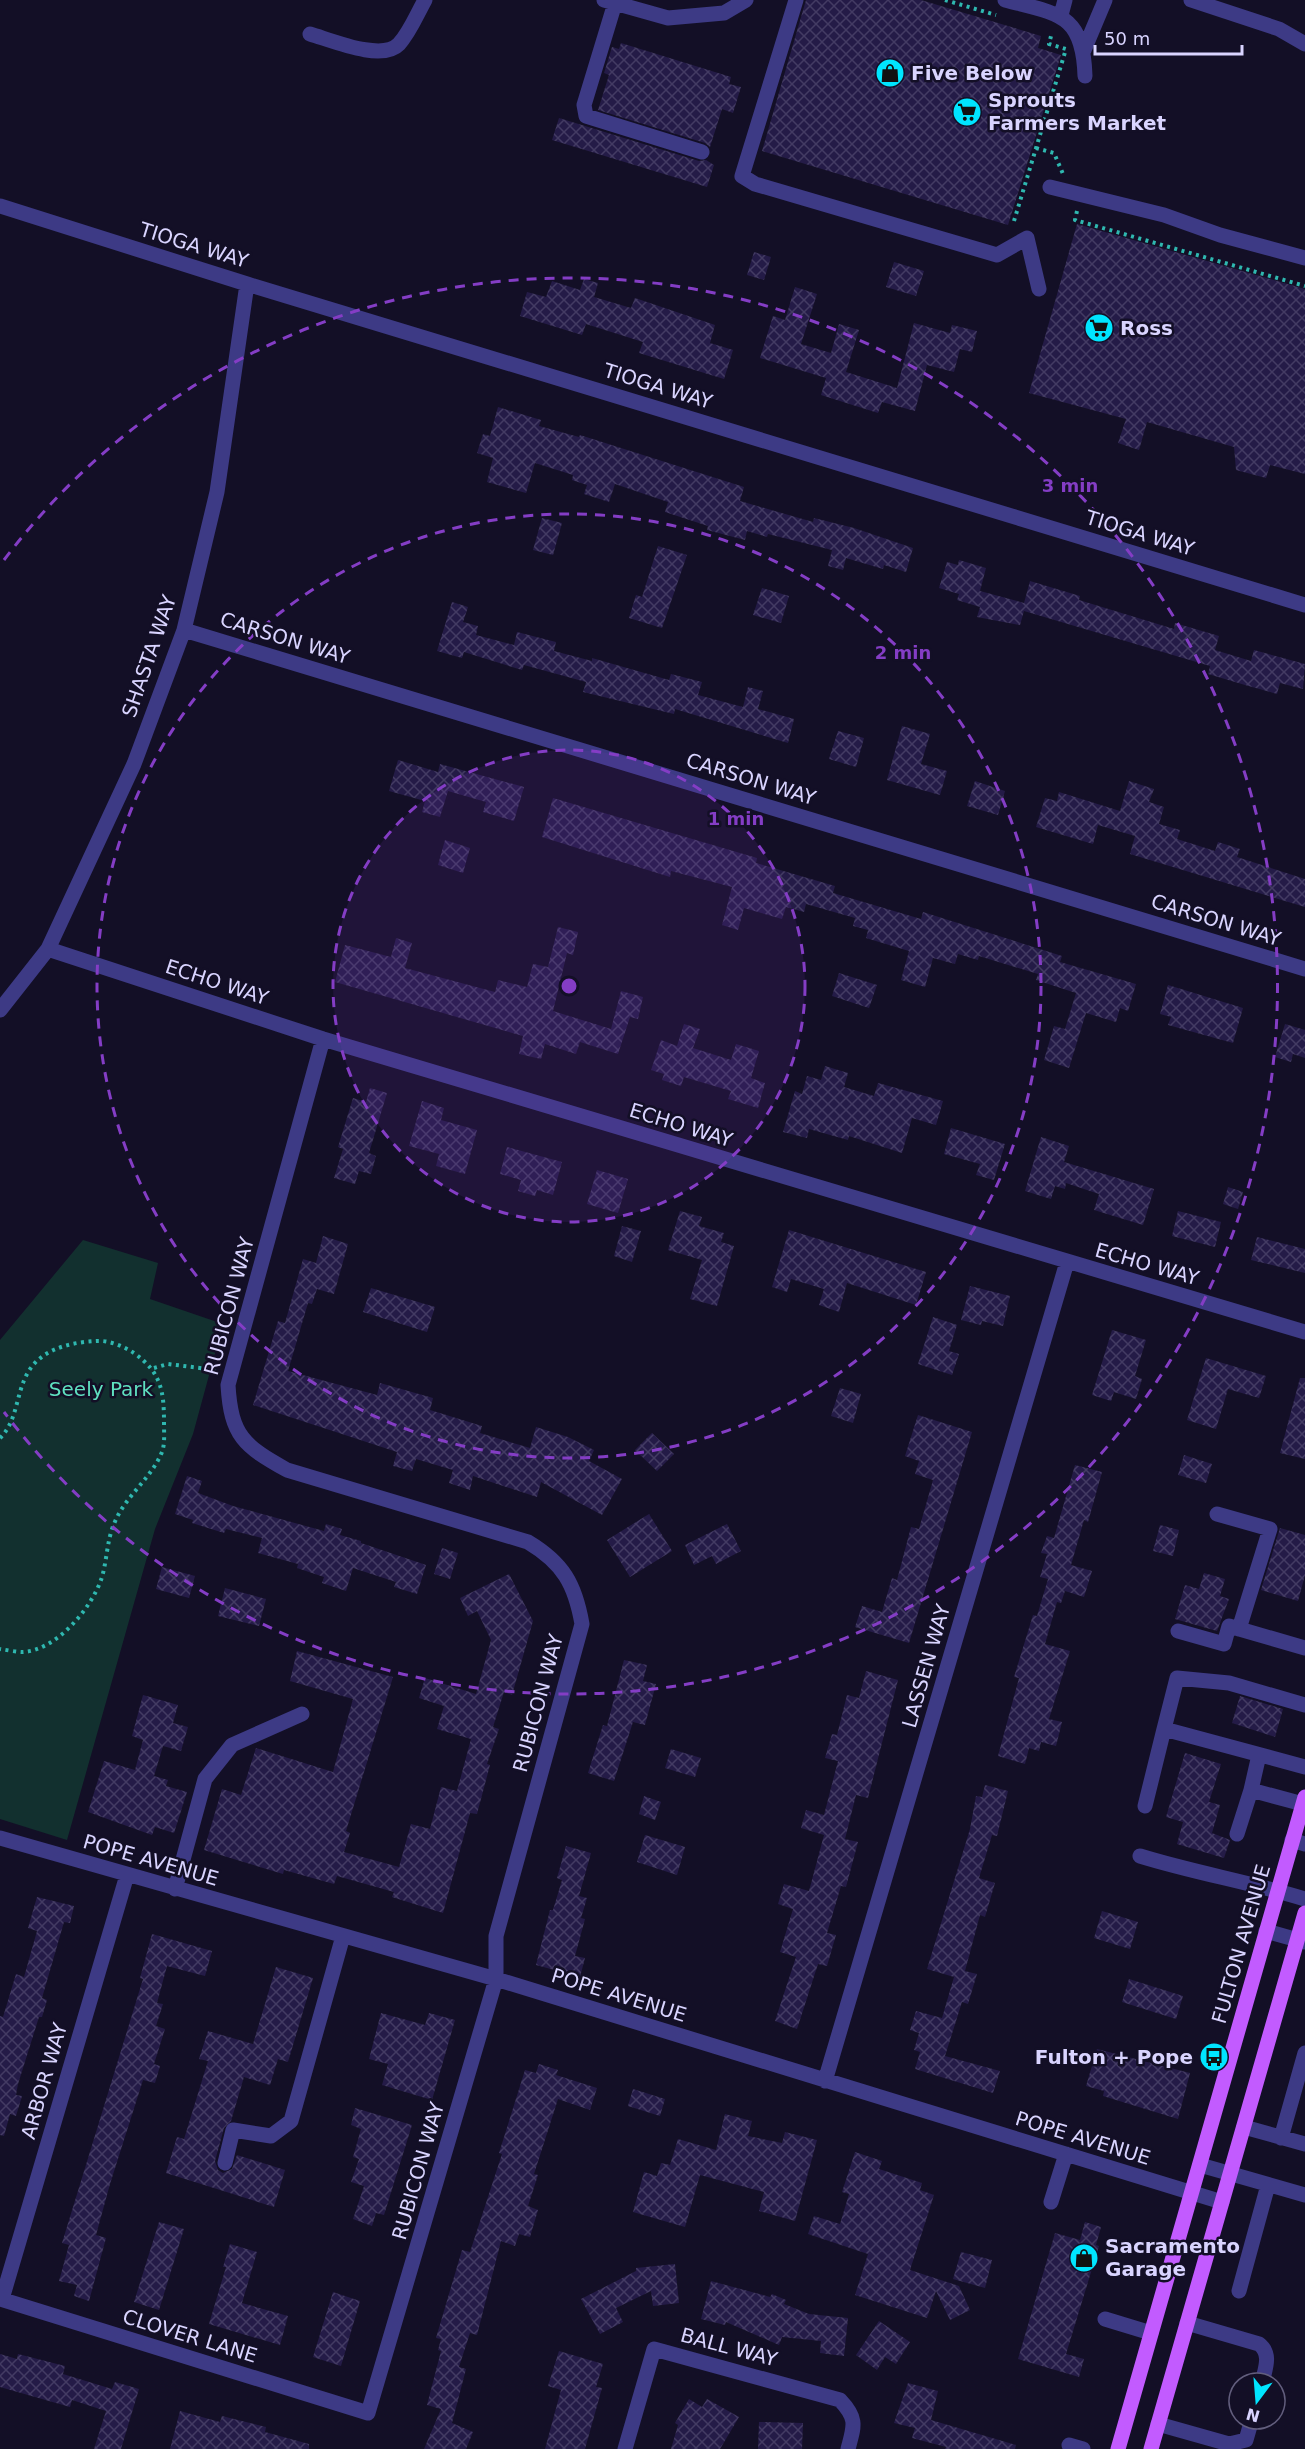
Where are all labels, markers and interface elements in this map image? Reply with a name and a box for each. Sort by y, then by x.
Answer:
scale bar [1095,18,1242,56]
text: 50 m [1104,28,1150,49]
shop icon: Five Below [874,57,906,89]
place label: Five Below [911,61,1033,85]
place label: Sprouts Farmers Market [988,88,1167,135]
supermarket icon: Sprouts Farmers Market [951,96,983,128]
street label: TIOGA WAY [136,217,252,273]
supermarket icon: Ross [1083,312,1115,344]
place label: Ross [1120,316,1173,340]
street label: TIOGA WAY [600,358,716,414]
text: 3 min [1042,475,1098,496]
street label: TIOGA WAY [1082,505,1198,561]
street label: SHASTA WAY [117,591,181,720]
street label: CARSON WAY [217,607,353,669]
text: 2 min [875,642,931,663]
street label: CARSON WAY [683,748,819,810]
text: 1 min [708,808,764,829]
street label: CARSON WAY [1148,889,1284,951]
street label: ECHO WAY [163,954,272,1010]
centre of rings [559,976,579,996]
street label: ECHO WAY [626,1098,736,1152]
street label: RUBICON WAY [199,1233,259,1378]
street label: ECHO WAY [1092,1238,1202,1290]
park label: Seely Park [49,1377,154,1401]
street label: LASSEN WAY [897,1601,955,1731]
street label: RUBICON WAY [508,1630,568,1775]
street label: POPE AVENUE [80,1829,222,1891]
street label: FULTON AVENUE [1207,1862,1275,2026]
street label: POPE AVENUE [549,1963,689,2027]
street label: ARBOR WAY [16,2019,72,2142]
bus stop icon: Fulton + Pope [1198,2041,1230,2073]
place label: Fulton + Pope [1035,2045,1193,2069]
street label: RUBICON WAY [387,2099,449,2243]
street label: POPE AVENUE [1013,2106,1153,2170]
place label: Sacramento Garage [1105,2234,1240,2281]
shop icon: Sacramento Garage [1068,2242,1100,2274]
street label: CLOVER LANE [120,2304,260,2368]
street label: BALL WAY [678,2323,781,2372]
north arrow [1227,2371,1287,2431]
text: N [1244,2404,1262,2426]

